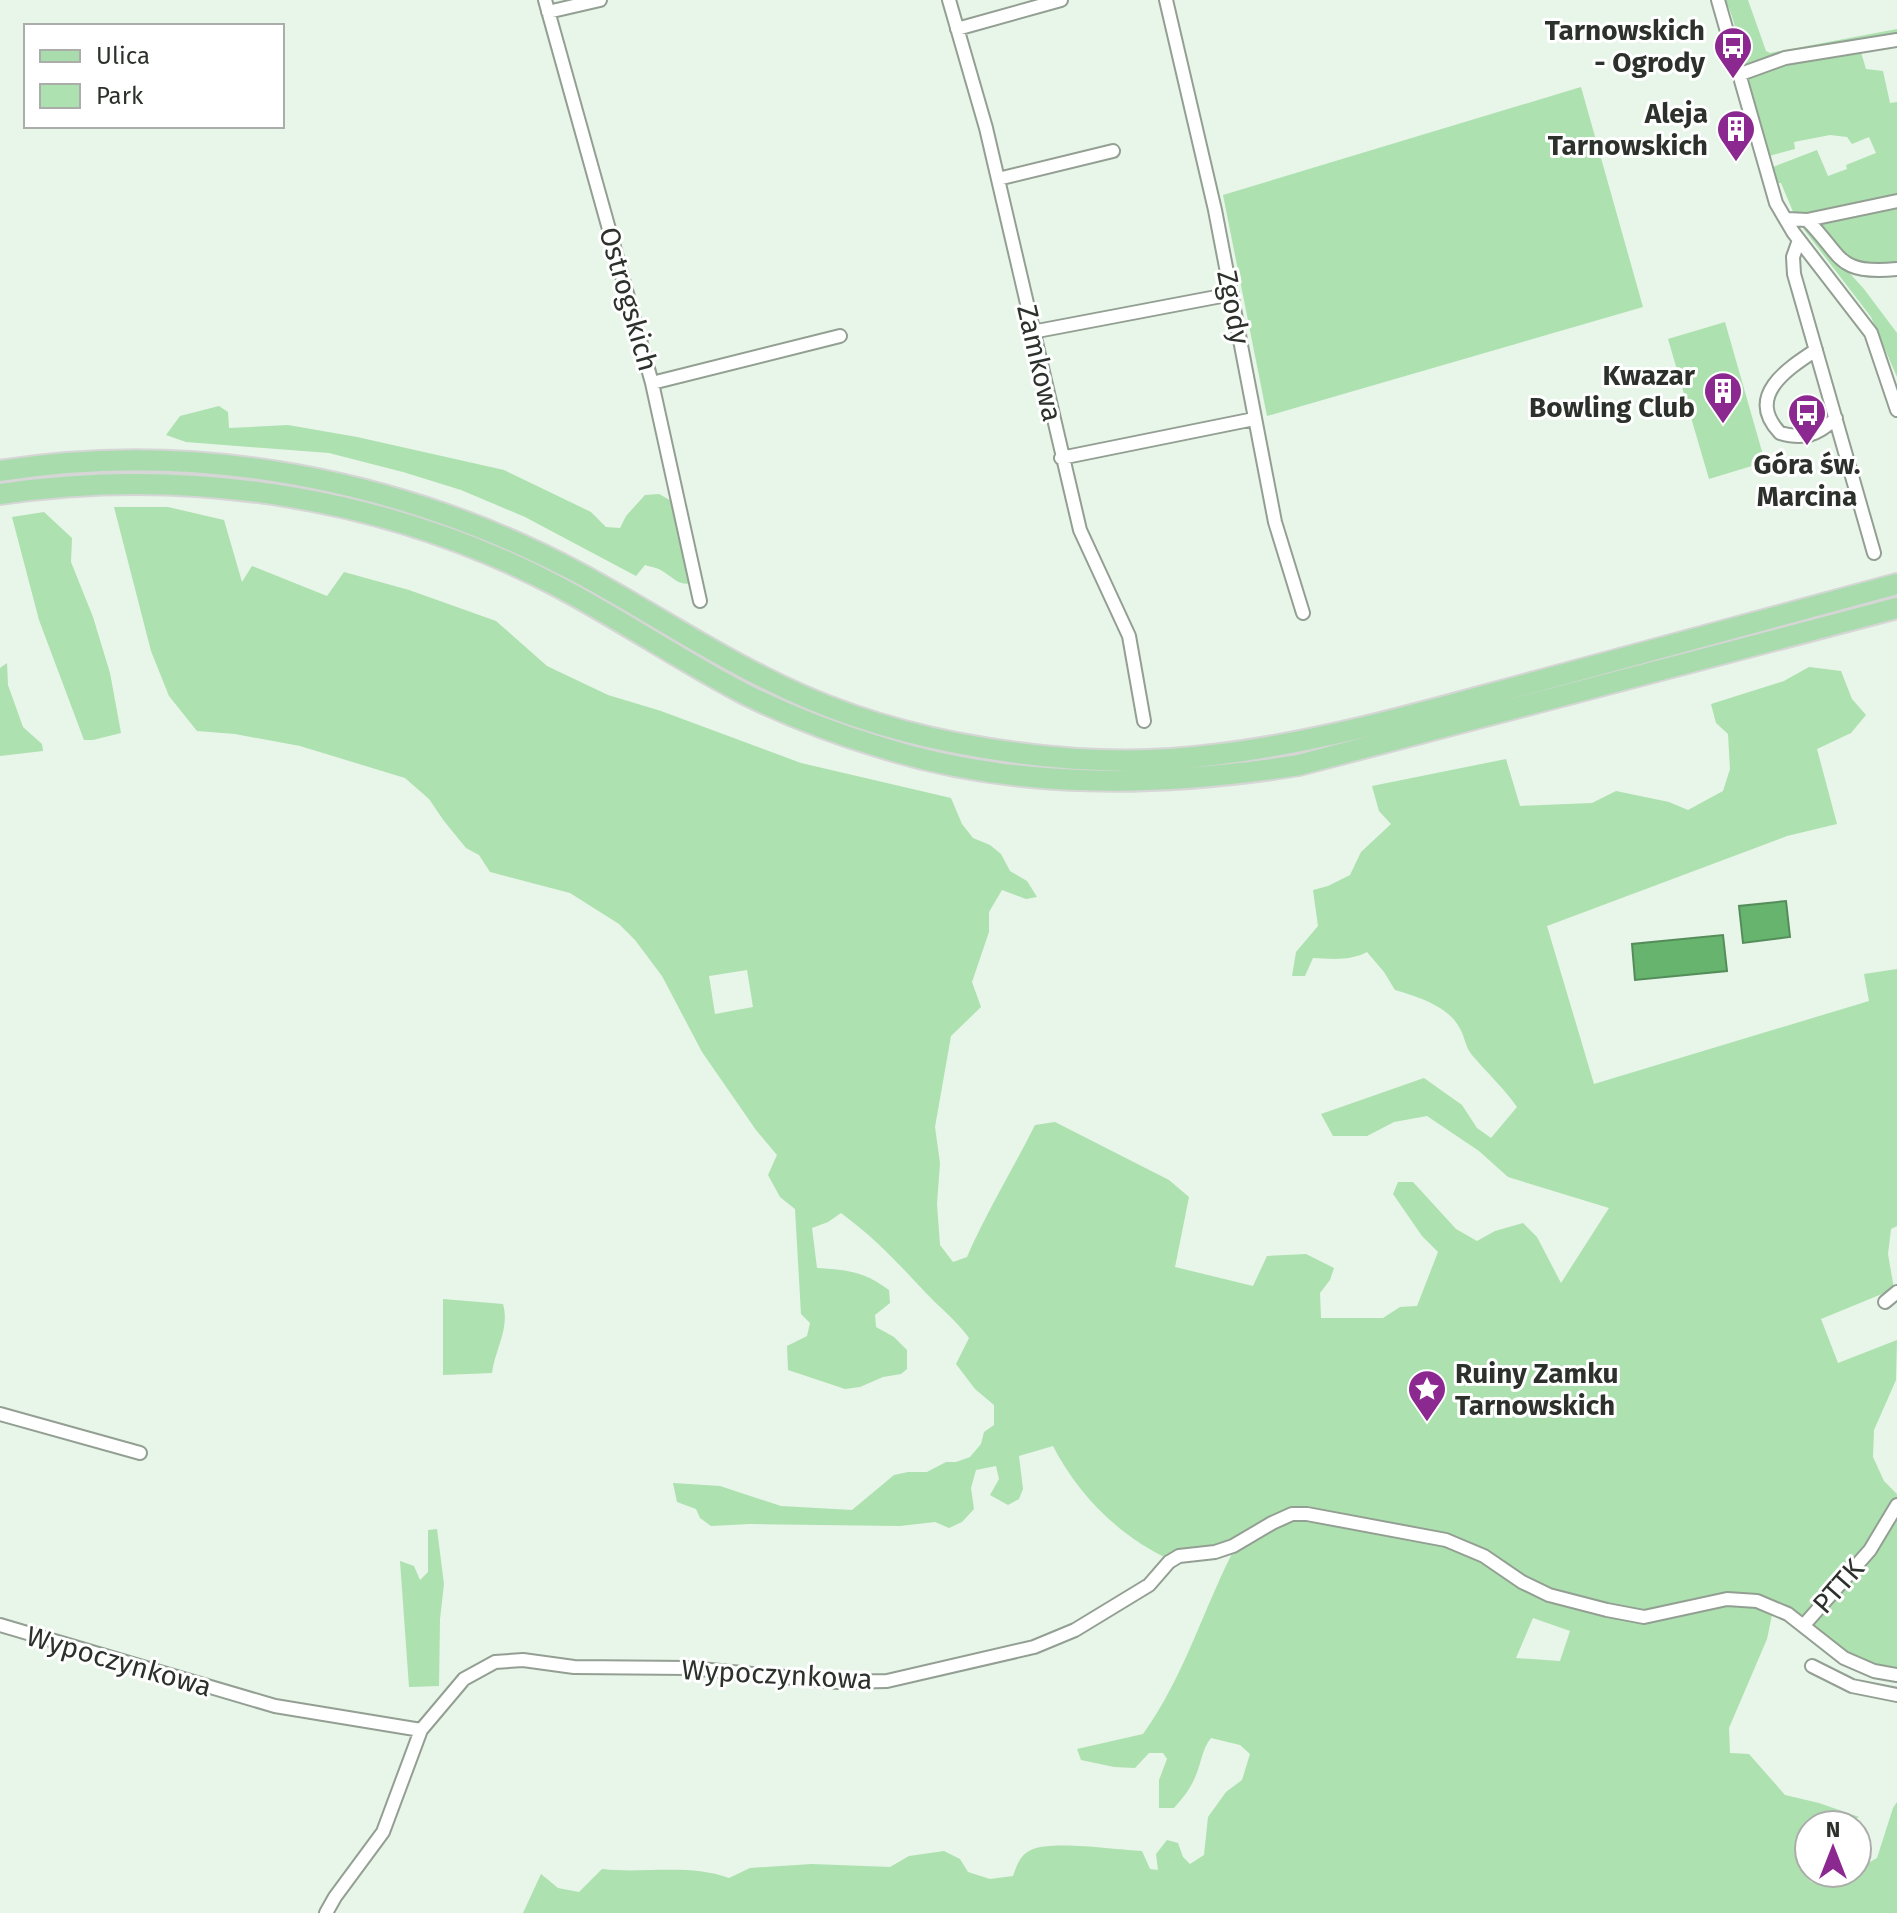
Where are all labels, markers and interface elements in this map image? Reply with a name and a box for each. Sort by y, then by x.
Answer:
place label: Tarnowskich - Ogrody [1545,14,1705,79]
legend [24,24,284,128]
bus stop icon: Tarnowskich - Ogrody [1712,25,1754,80]
text: Ulica [96,42,150,70]
text: Park [96,82,144,110]
place label: Aleja Tarnowskich [1548,97,1708,162]
building icon: Aleja Tarnowskich [1715,108,1757,163]
street label: Ostrogskich [592,223,665,375]
street label: Zgody [1210,267,1257,347]
street label: Zamkowa [1010,302,1069,425]
place label: Kwazar Bowling Club [1529,359,1696,424]
building icon: Kwazar Bowling Club [1702,370,1744,425]
bus stop icon: Góra św. Marcina [1786,392,1828,447]
place label: Góra św. Marcina [1753,448,1861,513]
place label: Ruiny Zamku Tarnowskich [1455,1357,1618,1422]
place icon: Ruiny Zamku Tarnowskich [1406,1368,1448,1423]
street label: PTTK [1806,1552,1871,1620]
street label: Wypoczynkowa [22,1619,215,1704]
street label: Wypoczynkowa [681,1653,873,1696]
north arrow [1793,1809,1873,1889]
text: N [1826,1816,1840,1843]

